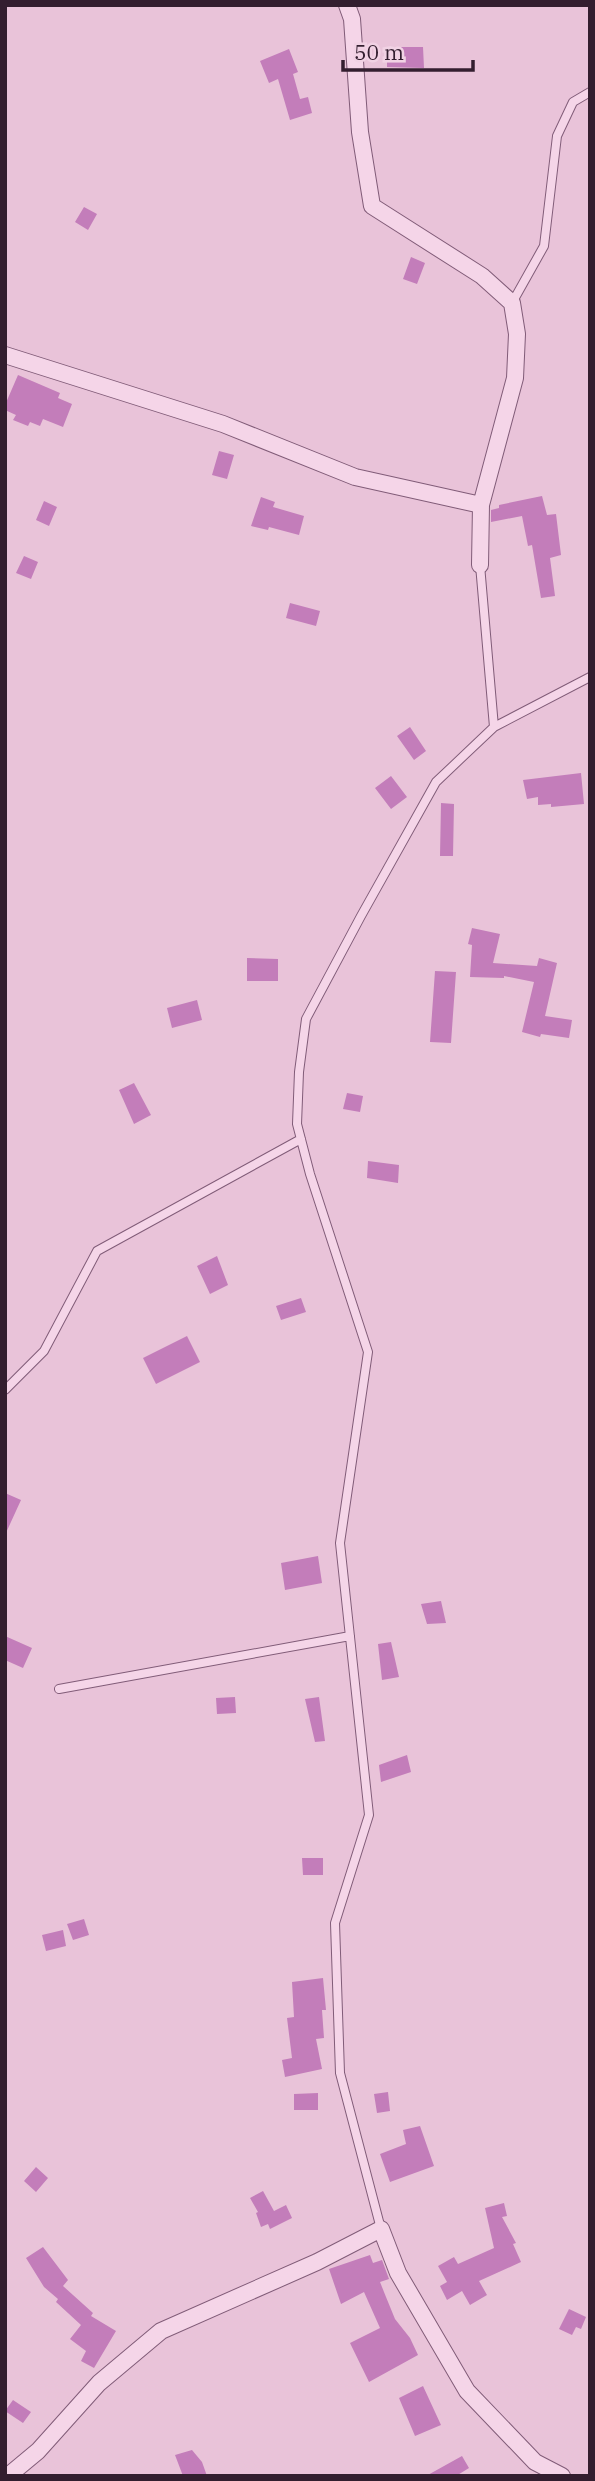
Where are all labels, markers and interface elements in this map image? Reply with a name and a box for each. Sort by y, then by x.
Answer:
scale bar [343,28,472,72]
text: 50 m [354,38,404,66]

